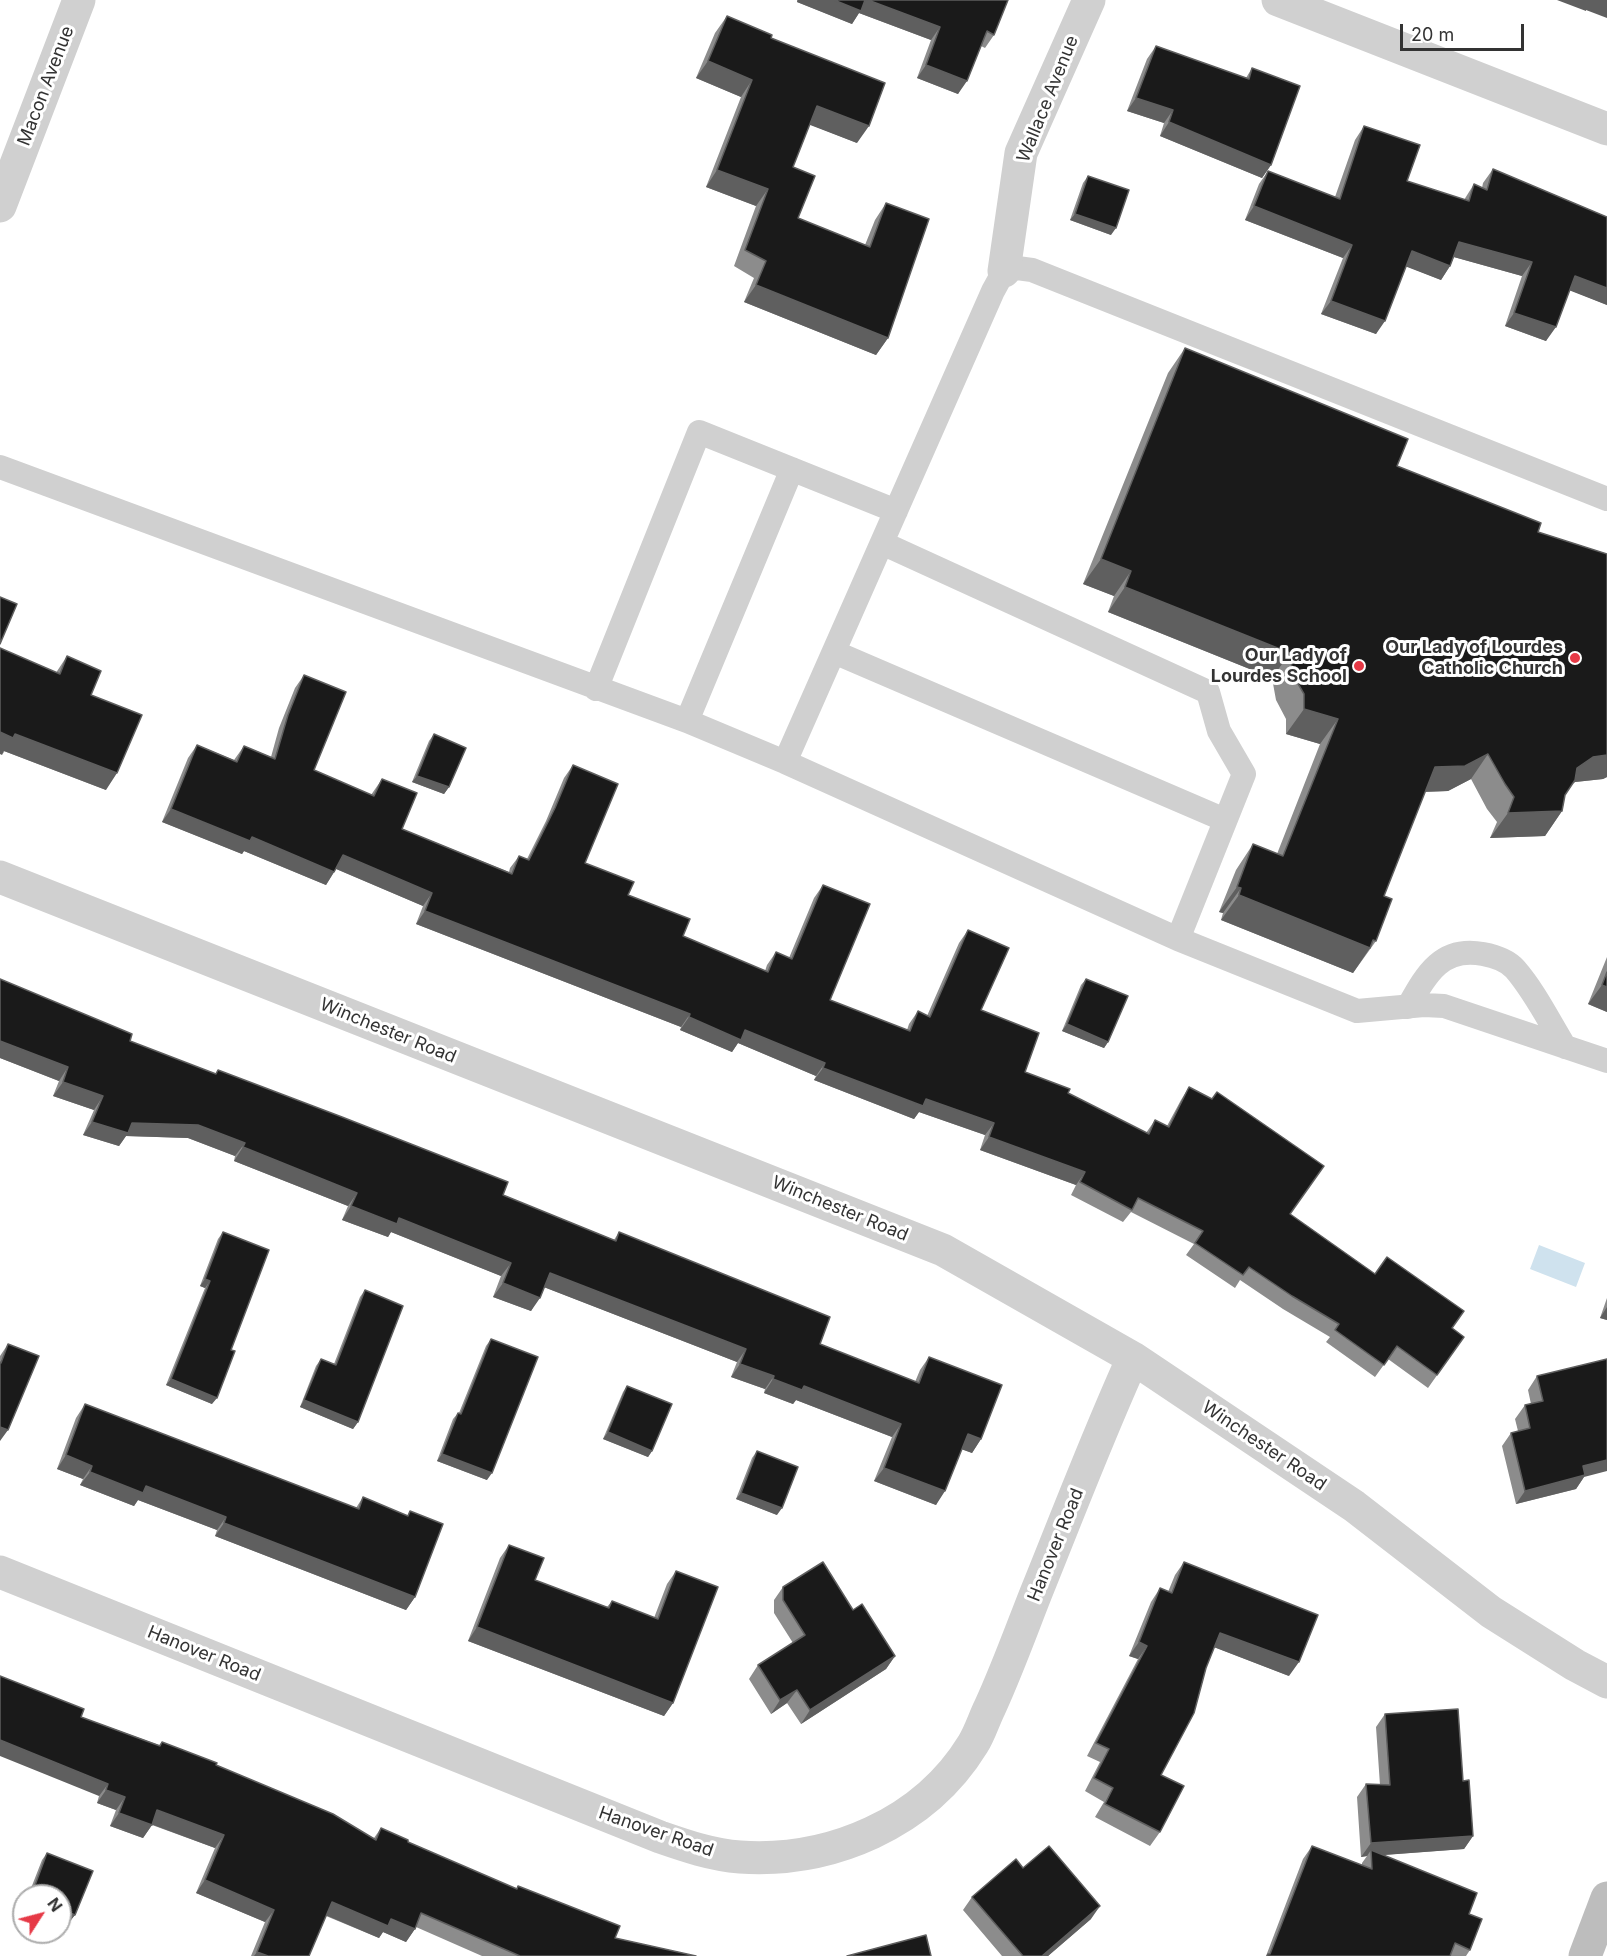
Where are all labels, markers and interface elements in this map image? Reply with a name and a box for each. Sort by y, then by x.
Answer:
scale bar [1403,12,1528,50]
street label: Macon Avenue [13,23,79,149]
text: 20 m [1411,24,1454,45]
street label: Wallace Avenue [1013,32,1083,166]
place label: Our Lady of Lourdes Catholic Church [1385,637,1563,680]
place label: Our Lady of Lourdes School [1211,645,1347,688]
marker: Our Lady of Lourdes Catholic Church [1568,651,1582,665]
marker: Our Lady of Lourdes School [1352,659,1366,673]
street label: Winchester Road [317,994,459,1068]
street label: Winchester Road [769,1172,911,1246]
street label: Winchester Road [1198,1396,1330,1496]
street label: Hanover Road [1023,1485,1089,1605]
street label: Hanover Road [144,1621,264,1687]
street label: Hanover Road [596,1802,716,1862]
north arrow [12,1884,72,1944]
text: N [43,1894,67,1915]

